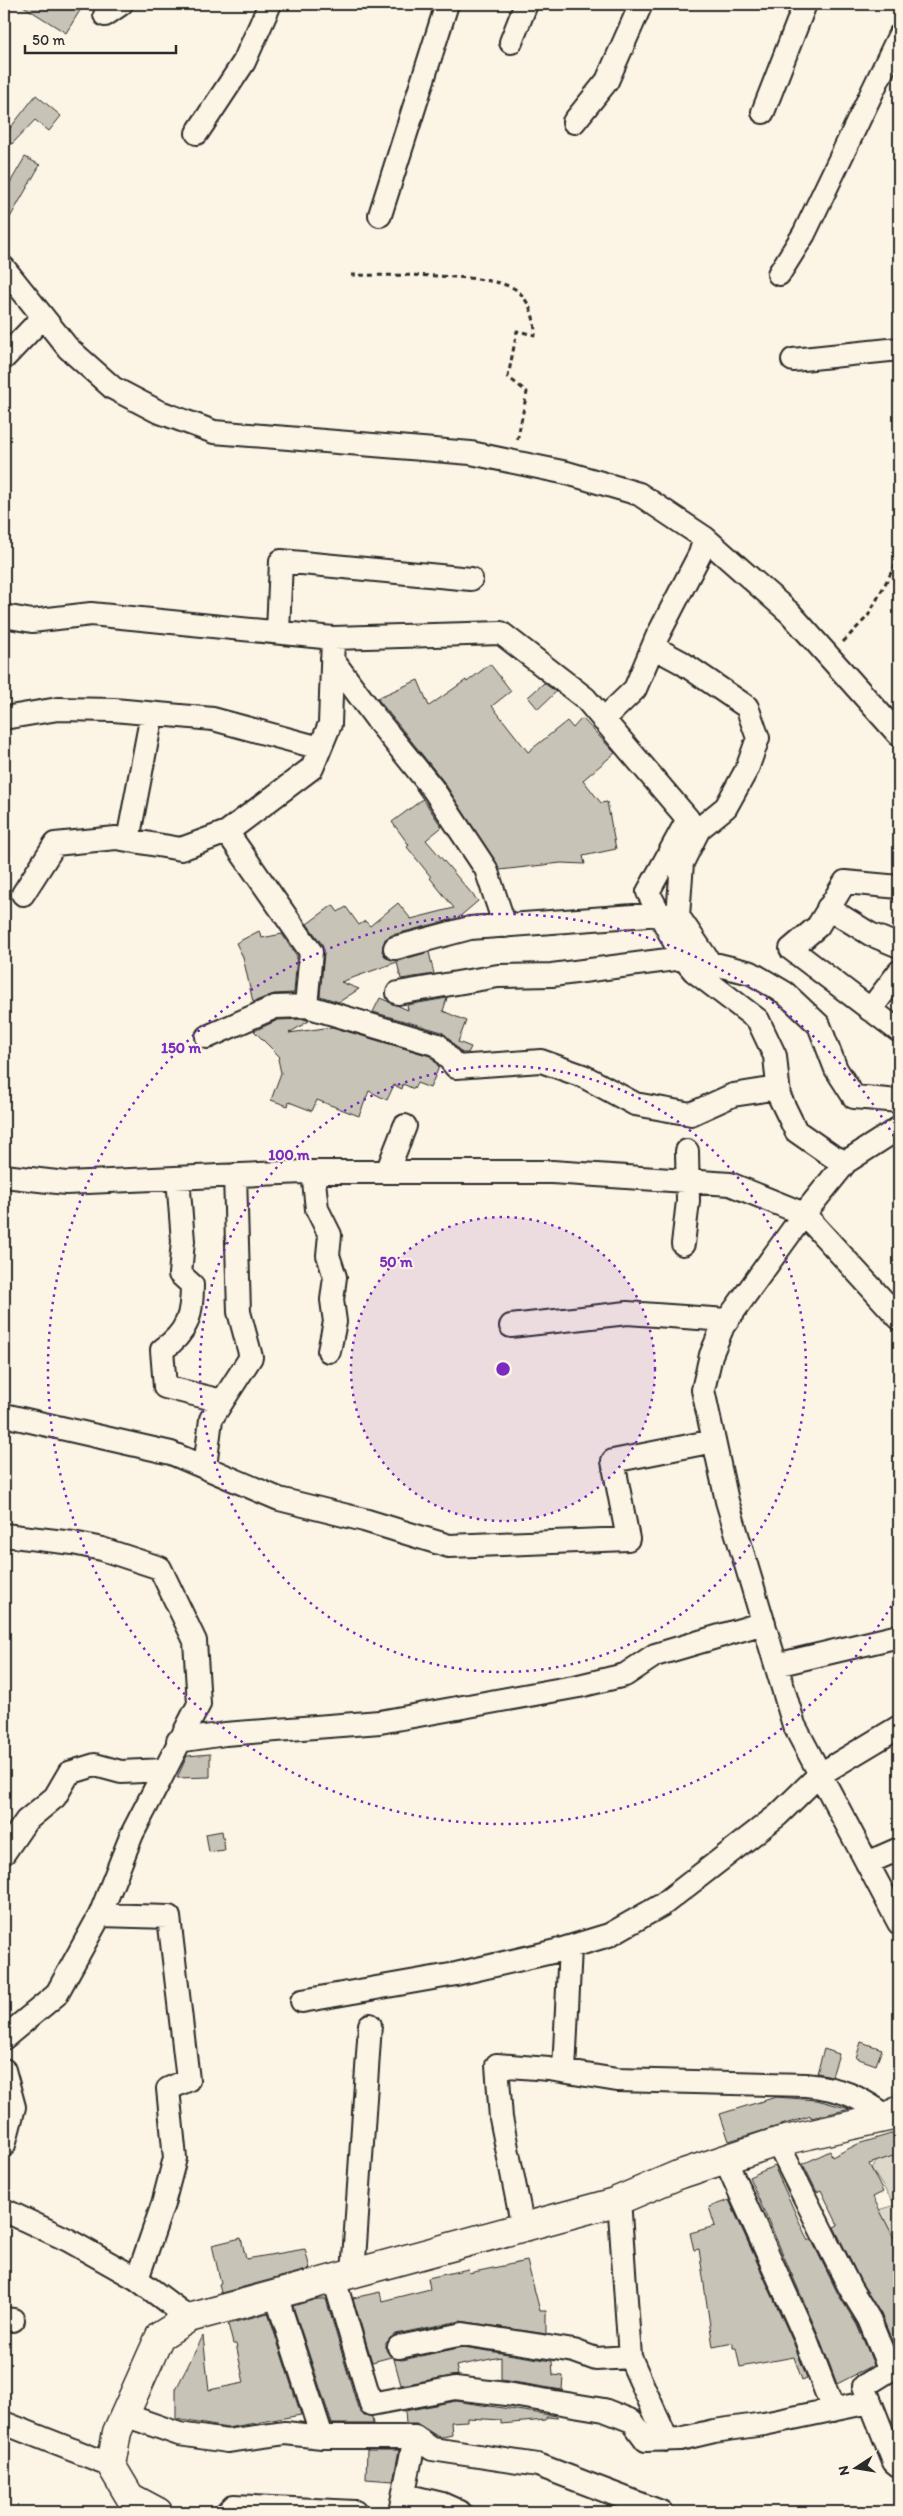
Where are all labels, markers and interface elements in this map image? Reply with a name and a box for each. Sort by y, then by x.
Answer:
scale bar [25,22,176,54]
text: 50 m [32,31,65,49]
text: 150 m [161,1039,201,1057]
text: 100 m [268,1146,310,1164]
text: 50 m [379,1253,413,1271]
centre of rings [494,1360,512,1378]
north arrow [830,2444,880,2494]
text: N [834,2464,853,2477]

